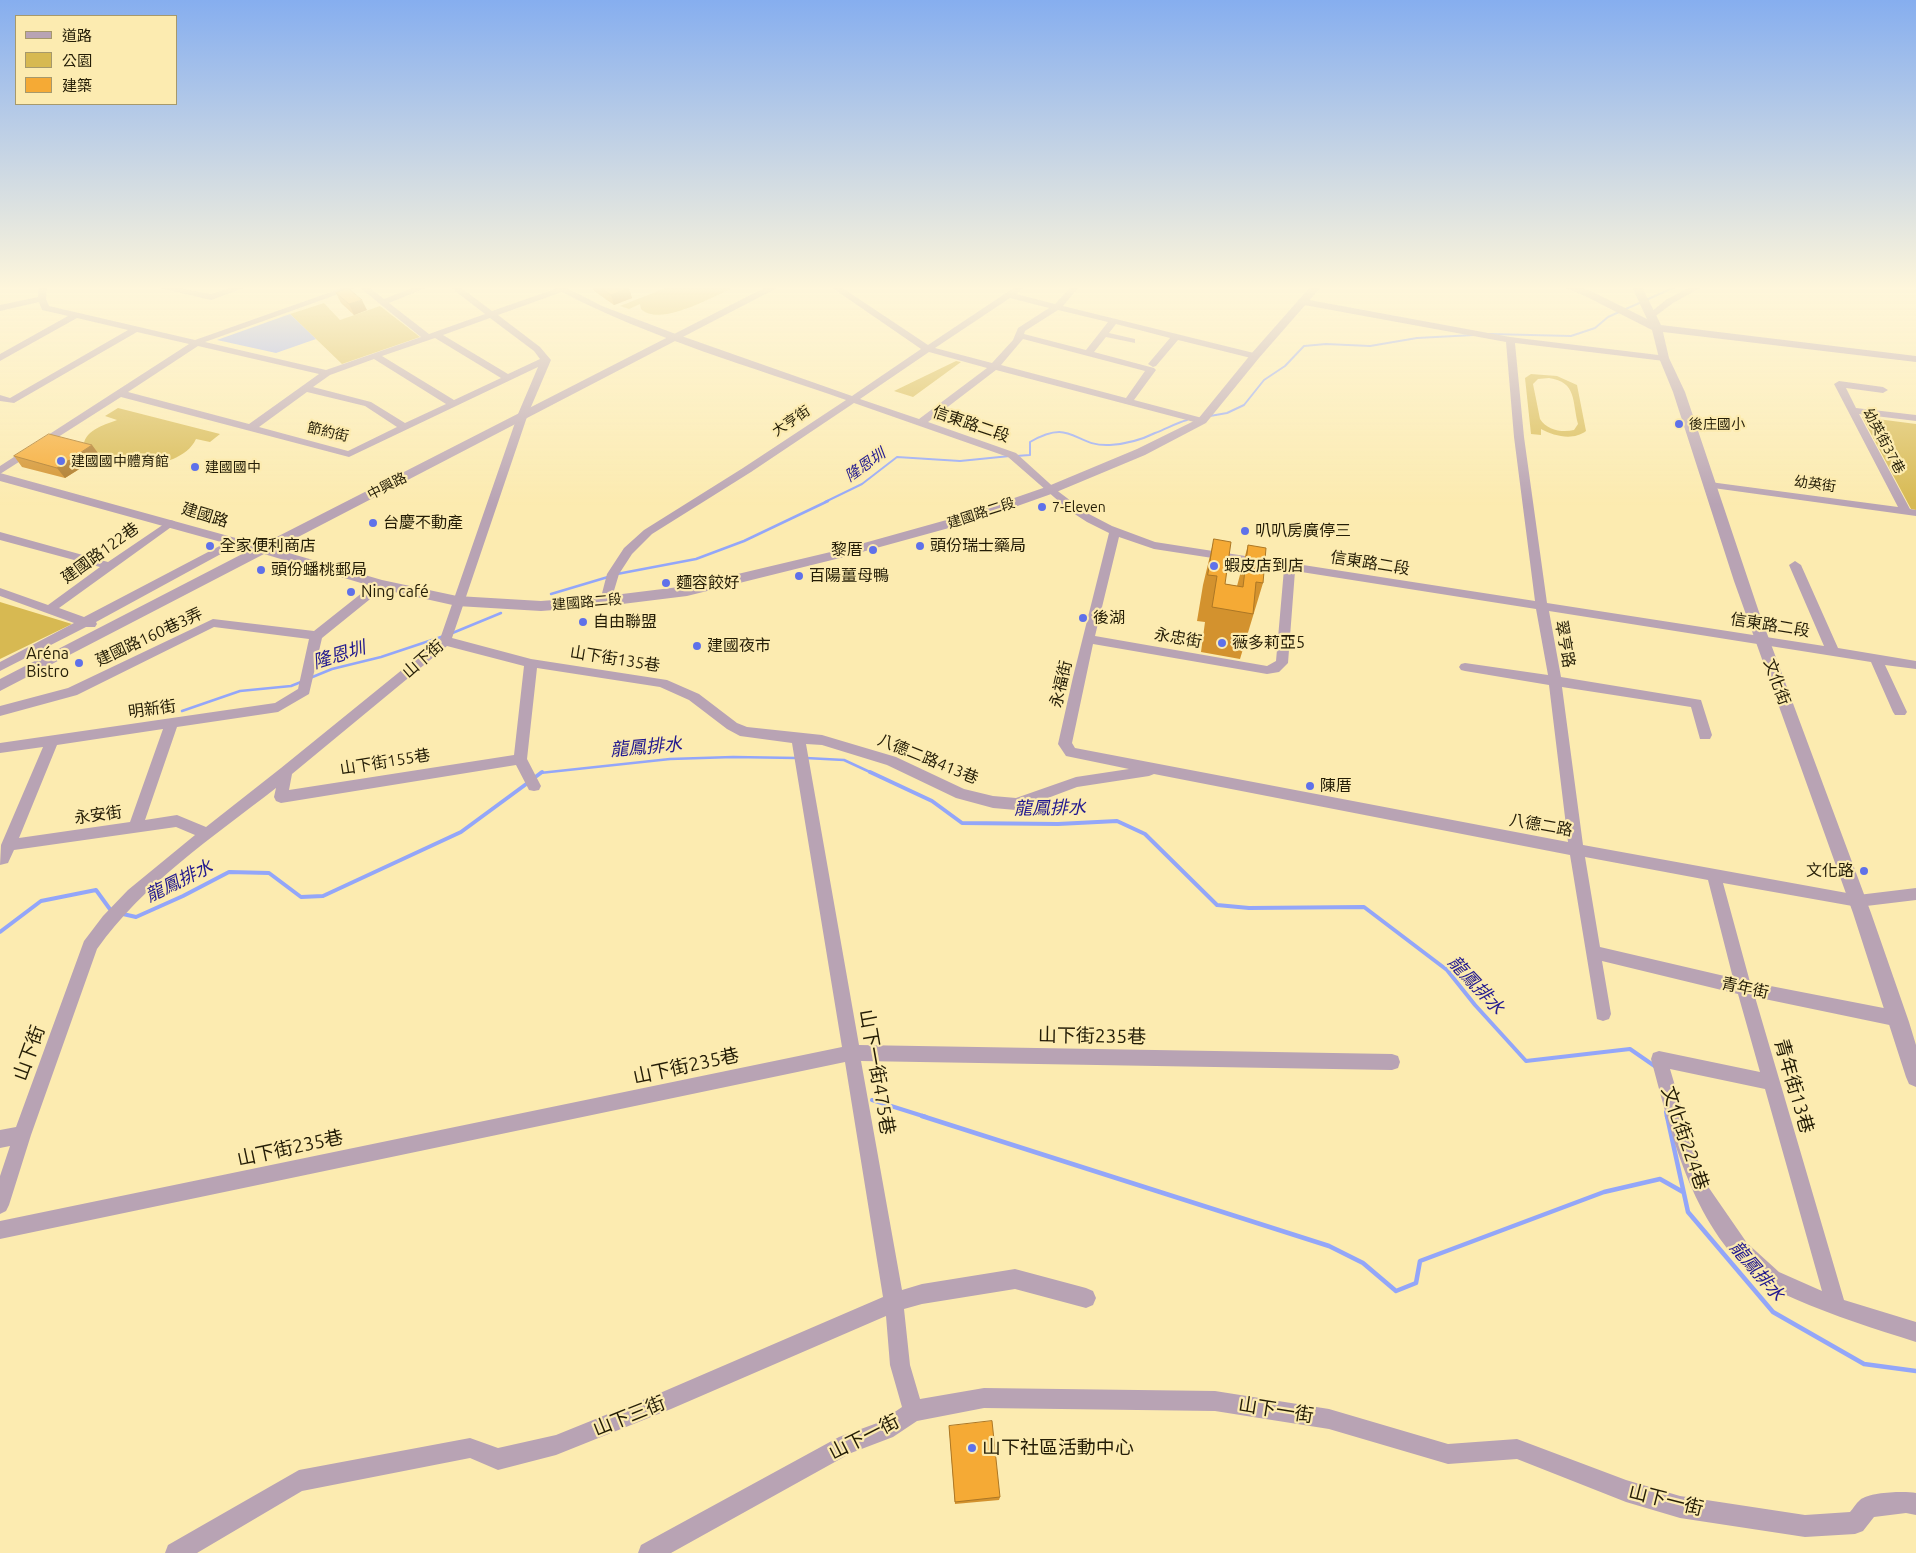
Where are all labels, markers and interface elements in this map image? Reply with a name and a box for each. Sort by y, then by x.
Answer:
legend [15,15,178,105]
text: 道路 [62,27,92,44]
text: 公園 [62,52,92,69]
text: 建築 [62,77,92,94]
street label: 大亨街 [769,402,813,440]
street label: 信東路二段 [930,402,1012,446]
street label: 幼英街37巷 [1860,405,1908,477]
place label: 後庄國小 [1689,416,1745,432]
marker: 後庄國小 [1673,418,1685,430]
street label: 節約街 [306,419,350,445]
water label: 隆恩圳 [841,445,889,485]
place label: 建國國中體育館 [71,453,169,469]
marker: 建國國中體育館 [55,455,67,467]
place label: 建國國中 [205,459,261,475]
marker: 建國國中 [189,461,201,473]
street label: 中興路 [364,469,410,503]
street label: 幼英街 [1793,473,1837,495]
street label: 建國路二段 [945,494,1017,532]
street label: 建國路 [179,499,231,531]
place label: 7-Eleven [1052,499,1106,515]
marker: 7-Eleven [1036,501,1048,513]
place label: 台慶不動產 [383,513,463,533]
marker: 台慶不動產 [367,517,379,529]
street label: 建國路122巷 [58,518,142,588]
place label: 叭叭房廣停三 [1255,521,1351,541]
marker: 叭叭房廣停三 [1239,525,1251,537]
place label: 全家便利商店 [220,536,316,556]
place label: 頭份瑞士藥局 [930,536,1026,556]
marker: 全家便利商店 [204,540,216,552]
place label: 黎厝 [831,540,863,560]
marker: 頭份瑞士藥局 [914,540,926,552]
marker: 黎厝 [867,544,879,556]
street label: 信東路二段 [1329,547,1411,579]
place label: 蝦皮店到店 [1224,556,1304,576]
place label: 頭份蟠桃郵局 [271,560,367,580]
marker: 蝦皮店到店 [1208,560,1220,572]
marker: 頭份蟠桃郵局 [255,564,267,576]
place label: 百陽薑母鴨 [809,566,889,586]
marker: 百陽薑母鴨 [793,570,805,582]
place label: 麵容餃好 [676,573,740,593]
marker: 麵容餃好 [660,577,672,589]
place label: Ning café [361,582,429,602]
marker: Ning café [345,586,357,598]
street label: 建國路二段 [551,591,623,613]
street label: 建國路160巷3弄 [92,604,206,670]
place label: 後湖 [1093,608,1125,628]
street label: 信東路二段 [1729,609,1811,641]
place label: 自由聯盟 [593,612,657,632]
marker: 後湖 [1077,612,1089,624]
marker: 自由聯盟 [577,616,589,628]
street label: 翠亨路 [1551,619,1579,669]
street label: 永忠街 [1153,624,1203,652]
place label: 薇多莉亞5 [1232,633,1305,653]
street label: 山下街 [399,636,447,682]
place label: 建國夜市 [707,636,771,656]
water label: 隆恩圳 [310,637,368,673]
marker: 薇多莉亞5 [1216,637,1228,649]
marker: 建國夜市 [691,640,703,652]
street label: 山下街135巷 [569,642,661,676]
place label: Aréna Bistro [26,644,69,682]
street label: 文化街 [1760,656,1794,708]
marker: Aréna Bistro [73,657,85,669]
street label: 永福街 [1046,658,1076,710]
street label: 明新街 [127,696,177,722]
street label: 八德二路413巷 [875,730,981,788]
water label: 龍鳳排水 [609,733,683,761]
street label: 山下街155巷 [339,745,431,779]
place label: 陳厝 [1320,776,1352,796]
marker: 陳厝 [1304,780,1316,792]
water label: 龍鳳排水 [1014,797,1086,819]
street label: 永安街 [73,802,123,828]
street label: 八德二路 [1508,810,1574,840]
water label: 龍鳳排水 [142,856,216,906]
place label: 文化路 [1806,861,1854,881]
marker: 文化路 [1858,865,1870,877]
water label: 龍鳳排水 [1444,951,1508,1019]
street label: 青年街 [1720,974,1770,1002]
street label: 山下一街475巷 [855,1007,899,1137]
street label: 山下街 [9,1022,49,1084]
street label: 山下街235巷 [1038,1024,1146,1048]
street label: 青年街13巷 [1770,1036,1818,1136]
street label: 山下街235巷 [631,1044,741,1088]
street label: 文化街224巷 [1657,1083,1713,1193]
street label: 山下街235巷 [235,1126,345,1170]
water label: 龍鳳排水 [1725,1237,1789,1305]
street label: 山下三街 [589,1391,669,1441]
street label: 山下一街 [1237,1393,1315,1427]
street label: 山下一街 [825,1410,903,1464]
place label: 山下社區活動中心 [982,1437,1134,1459]
marker: 山下社區活動中心 [966,1442,978,1454]
street label: 山下一街 [1626,1480,1706,1520]

